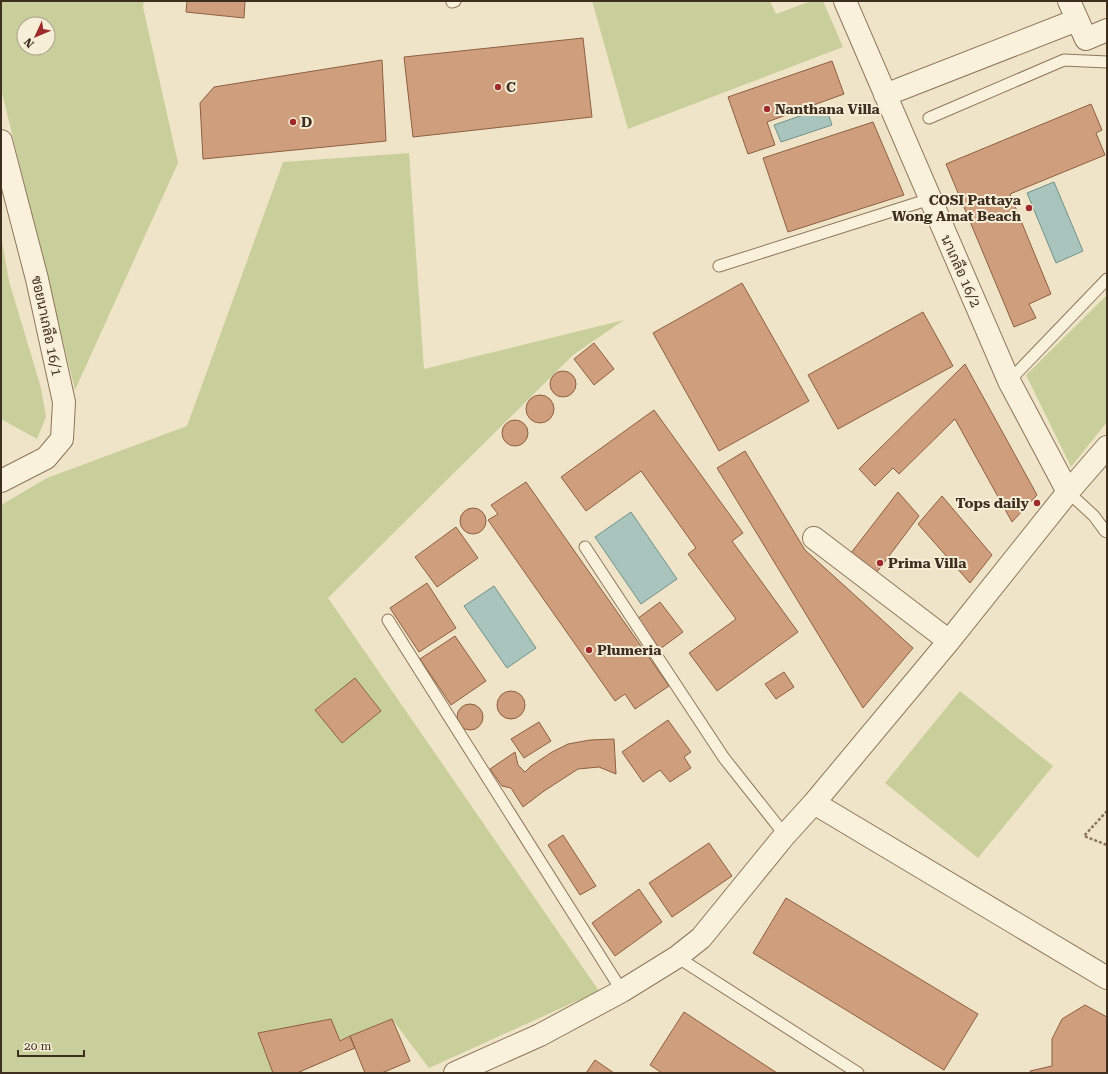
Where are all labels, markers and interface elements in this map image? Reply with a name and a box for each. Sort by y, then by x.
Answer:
north arrow [16,16,56,56]
text: N [21,35,37,50]
place label: C [506,79,516,95]
marker: C [493,82,503,92]
place label: Nanthana Villa [775,101,881,117]
marker: Nanthana Villa [762,104,772,114]
place label: D [301,114,312,130]
marker: D [288,117,298,127]
place label: COSI Pattaya Wong Amat Beach [892,192,1022,224]
marker: COSI Pattaya Wong Amat Beach [1024,203,1034,213]
street label: นาเกลือ 16/2 [938,232,985,310]
street label: ซอยนาเกลือ 16/1 [29,274,66,378]
place label: Tops daily [955,495,1030,511]
marker: Tops daily [1032,498,1042,508]
place label: Prima Villa [888,555,967,571]
marker: Prima Villa [875,558,885,568]
place label: Plumeria [597,642,662,658]
marker: Plumeria [584,645,594,655]
scale bar [18,1032,84,1058]
text: 20 m [24,1039,51,1053]

